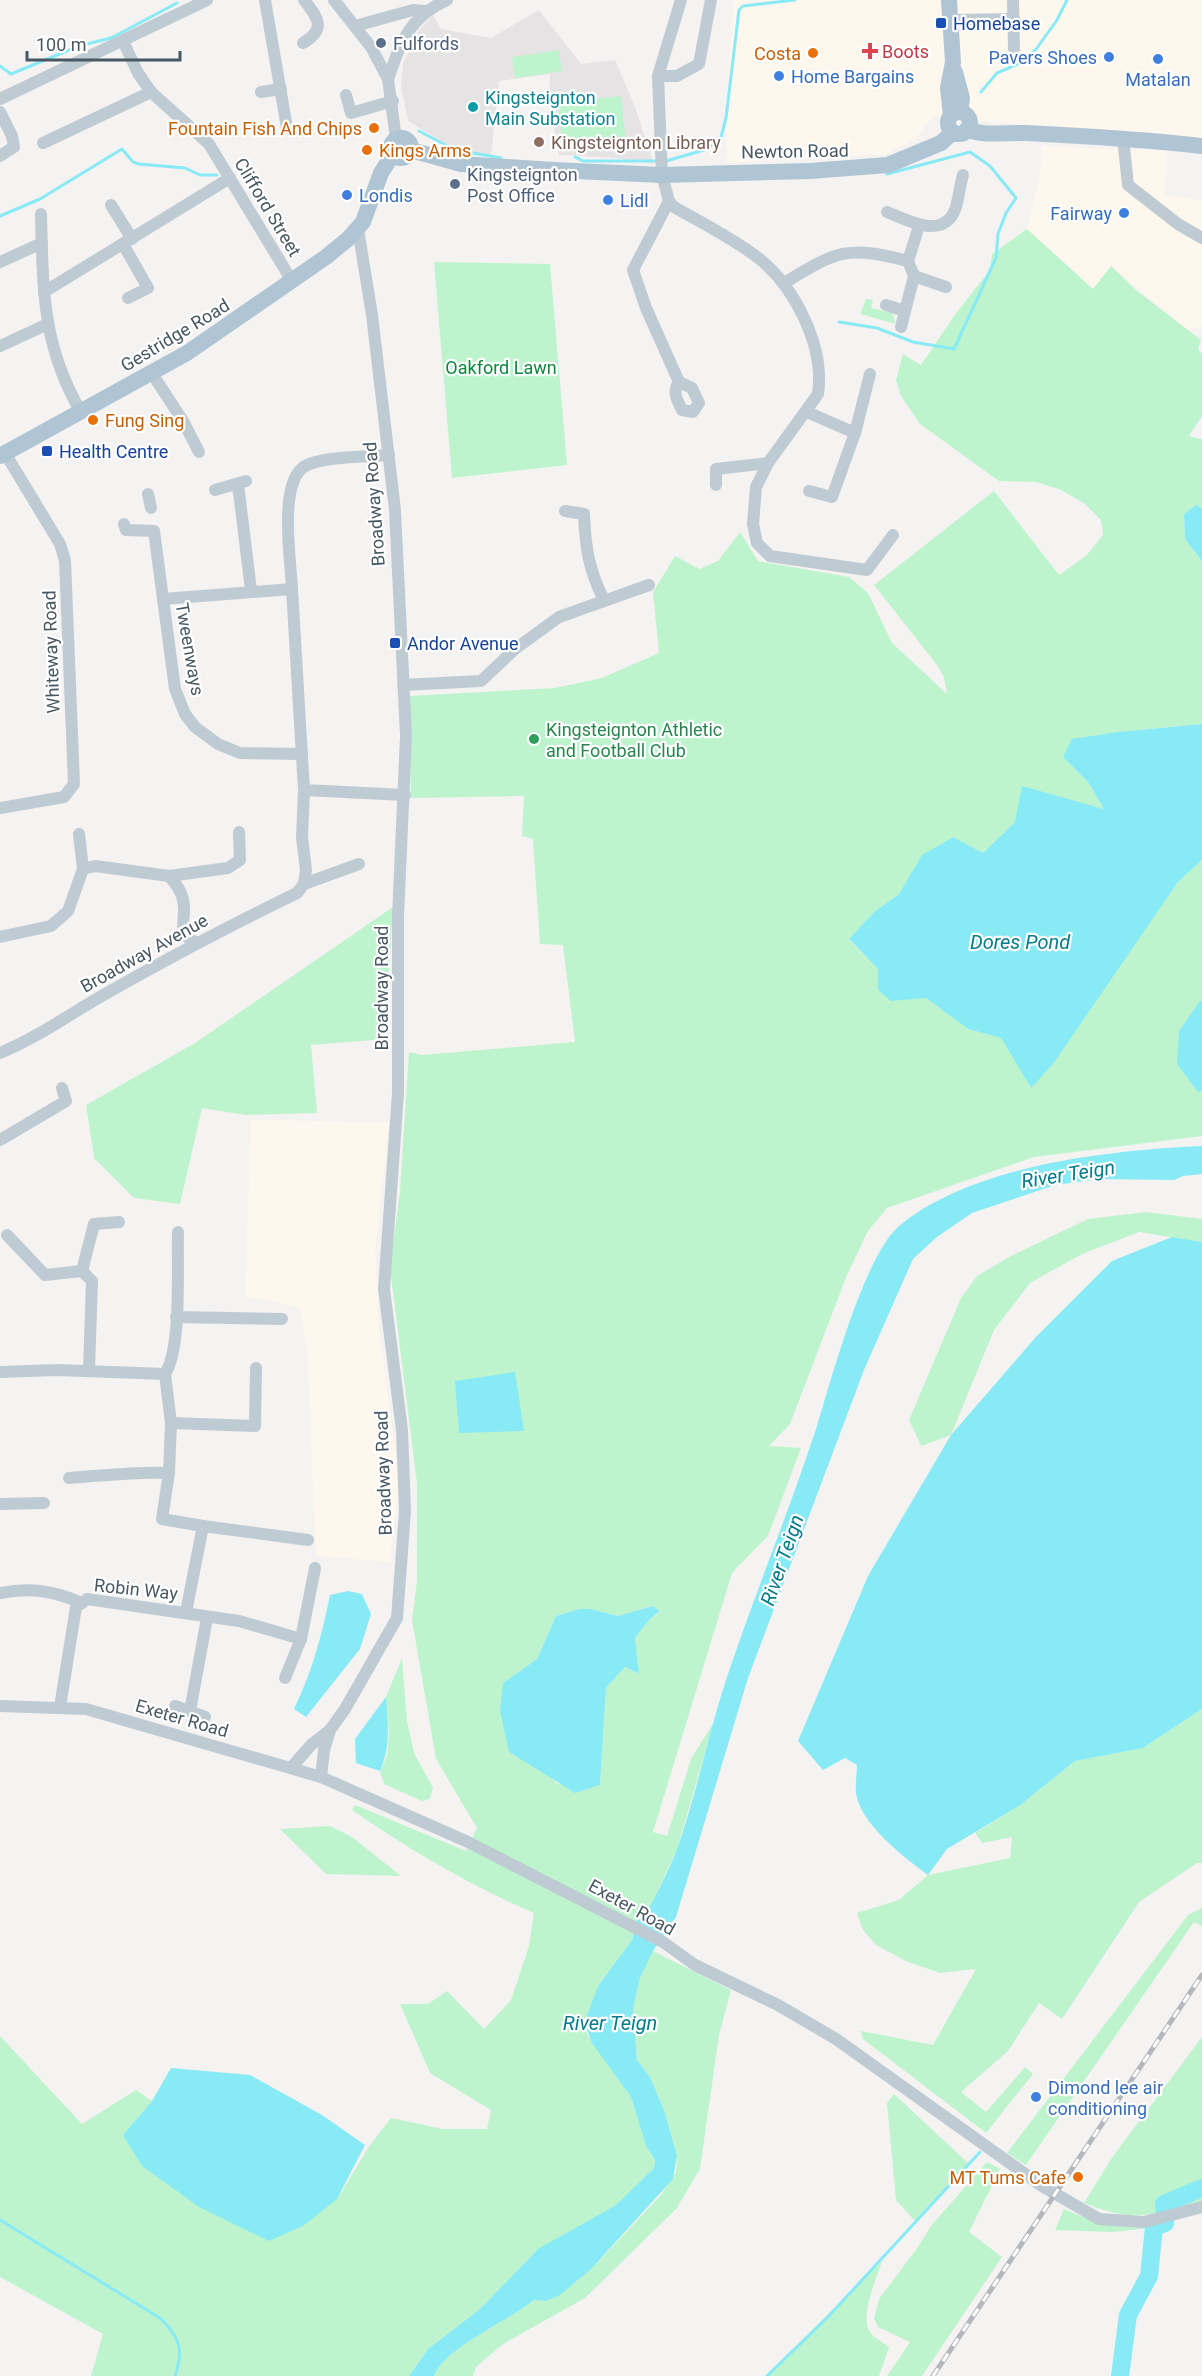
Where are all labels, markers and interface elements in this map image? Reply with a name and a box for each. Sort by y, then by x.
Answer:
place label: Homebase [953,13,1040,34]
marker: Homebase [934,16,948,30]
scale bar [27,24,180,62]
place label: Fulfords [393,33,459,54]
text: 100 m [36,34,87,55]
marker: Fulfords [374,36,388,50]
place label: Boots [882,41,929,62]
place label: Costa [754,43,801,64]
marker: Boots [863,44,877,58]
marker: Costa [806,46,820,60]
place label: Pavers Shoes [988,47,1097,68]
marker: Pavers Shoes [1102,50,1116,64]
marker: Matalan [1151,52,1165,66]
place label: Home Bargains [791,66,914,87]
marker: Home Bargains [772,69,786,83]
place label: Matalan [1125,69,1191,90]
place label: Kingsteignton Main Substation [485,87,615,129]
marker: Kingsteignton Main Substation [466,100,480,114]
place label: Fountain Fish And Chips [168,118,362,139]
marker: Fountain Fish And Chips [367,121,381,135]
place label: Kingsteignton Library [551,132,721,153]
marker: Kingsteignton Library [532,135,546,149]
place label: Kings Arms [379,140,471,161]
street label: Newton Road [741,140,849,162]
marker: Kings Arms [360,143,374,157]
street label: Clifford Street [230,154,306,260]
place label: Kingsteignton Post Office [467,164,578,206]
marker: Kingsteignton Post Office [448,177,462,191]
place label: Londis [359,185,413,206]
marker: Londis [340,188,354,202]
place label: Lidl [620,190,649,211]
marker: Lidl [601,193,615,207]
place label: Fairway [1050,203,1112,224]
marker: Fairway [1117,206,1131,220]
street label: Gestridge Road [117,294,233,376]
park label: Oakford Lawn [445,357,557,378]
place label: Fung Sing [105,410,184,431]
marker: Fung Sing [86,413,100,427]
place label: Health Centre [59,441,168,462]
street label: Broadway Road [359,441,389,567]
marker: Health Centre [40,444,54,458]
street label: Whiteway Road [38,590,64,714]
street label: Tweenways [172,601,208,697]
place label: Andor Avenue [407,633,519,654]
marker: Andor Avenue [388,636,402,650]
place label: Kingsteignton Athletic and Football Club [546,719,722,761]
marker: Kingsteignton Athletic and Football Club [527,732,541,746]
street label: Broadway Avenue [77,909,211,997]
street label: Broadway Road [371,926,392,1050]
water label: Dores Pond [970,930,1071,954]
water label: River Teign [1019,1155,1117,1193]
street label: Broadway Road [370,1410,396,1536]
water label: River Teign [755,1511,809,1609]
street label: Robin Way [93,1574,179,1604]
street label: Exeter Road [133,1695,231,1741]
street label: Exeter Road [585,1875,679,1939]
water label: River Teign [563,2011,657,2035]
place label: Dimond lee air conditioning [1048,2077,1163,2119]
marker: Dimond lee air conditioning [1029,2090,1043,2104]
place label: MT Tums Cafe [950,2167,1066,2188]
marker: MT Tums Cafe [1071,2170,1085,2184]

